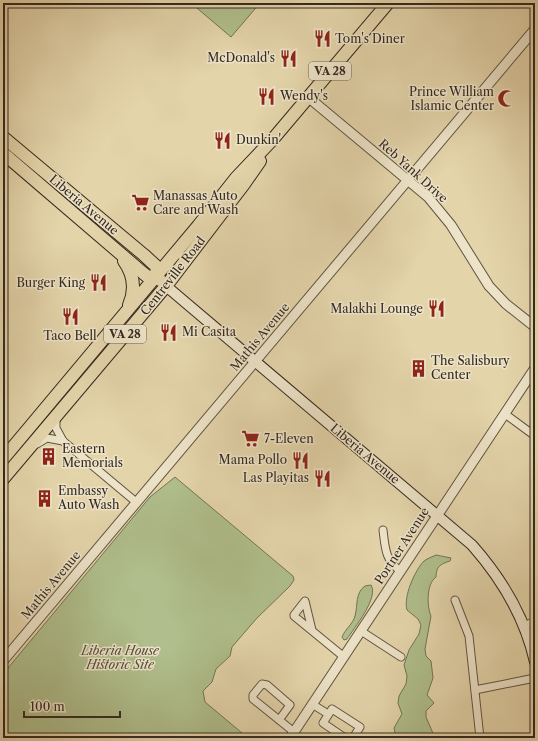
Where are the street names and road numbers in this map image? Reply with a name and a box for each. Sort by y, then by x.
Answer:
road number: VA 28 [309,62,351,80]
street label: Reb Yank Drive [376,136,451,206]
street label: Liberia Avenue [47,171,122,238]
street label: Centreville Road [137,233,208,318]
street label: Mathis Avenue [227,299,293,374]
road number: VA 28 [104,325,146,343]
street label: Liberia Avenue [328,420,403,487]
street label: Portner Avenue [371,504,432,587]
street label: Mathis Avenue [18,547,84,622]

